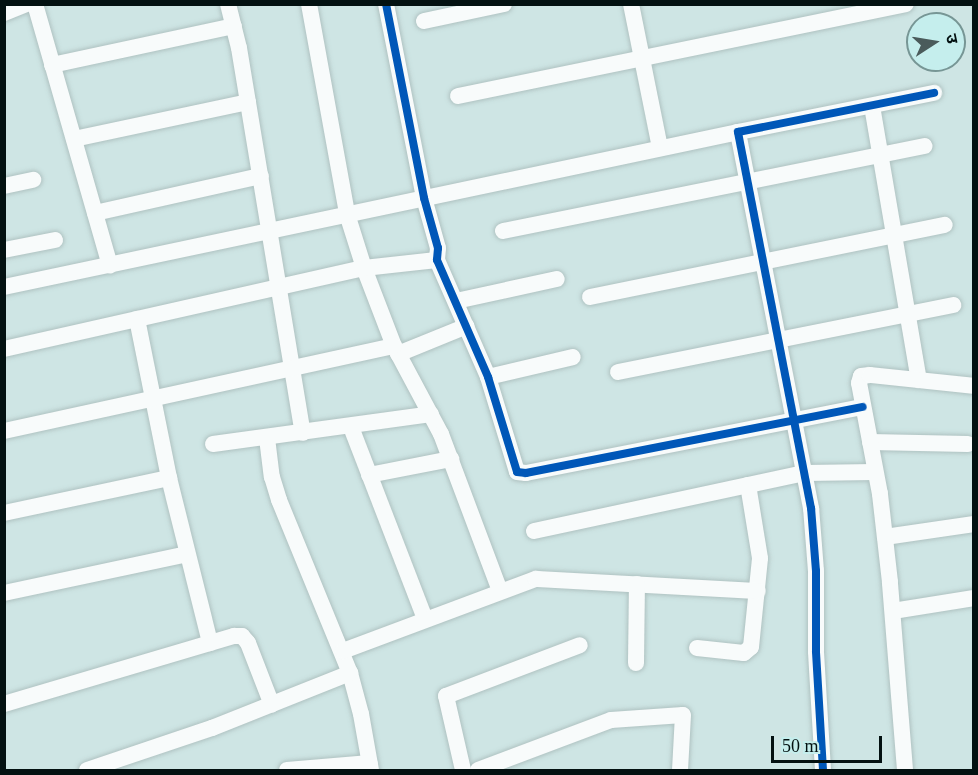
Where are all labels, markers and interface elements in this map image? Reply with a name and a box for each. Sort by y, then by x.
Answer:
north arrow [906,12,966,72]
text: उ [943,32,961,45]
scale bar [774,724,885,762]
text: 50 m [782,736,819,756]

